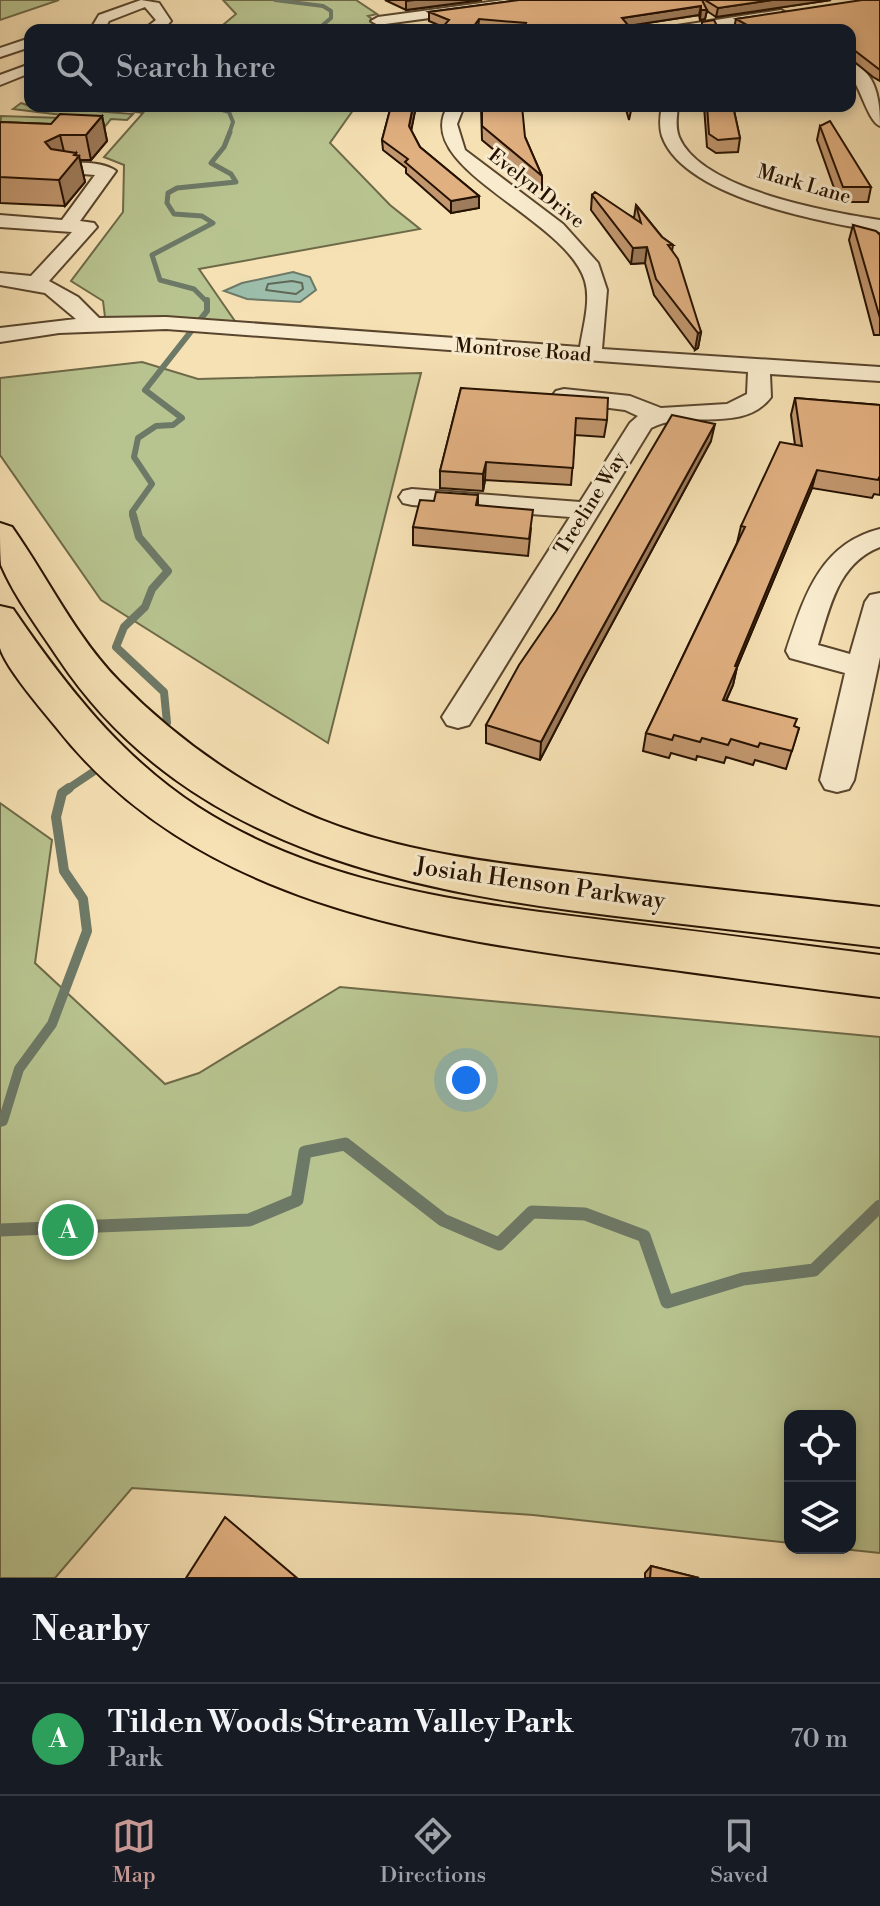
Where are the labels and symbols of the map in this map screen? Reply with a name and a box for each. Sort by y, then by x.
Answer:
street label: Evelyn Drive [483,144,589,234]
street label: Mark Lane [754,160,854,210]
street label: Montrose Road [454,334,593,368]
street label: Treeline Way [549,447,633,560]
street label: Josiah Henson Parkway [412,851,668,916]
your location [446,1060,486,1100]
pin: A [42,1200,94,1260]

